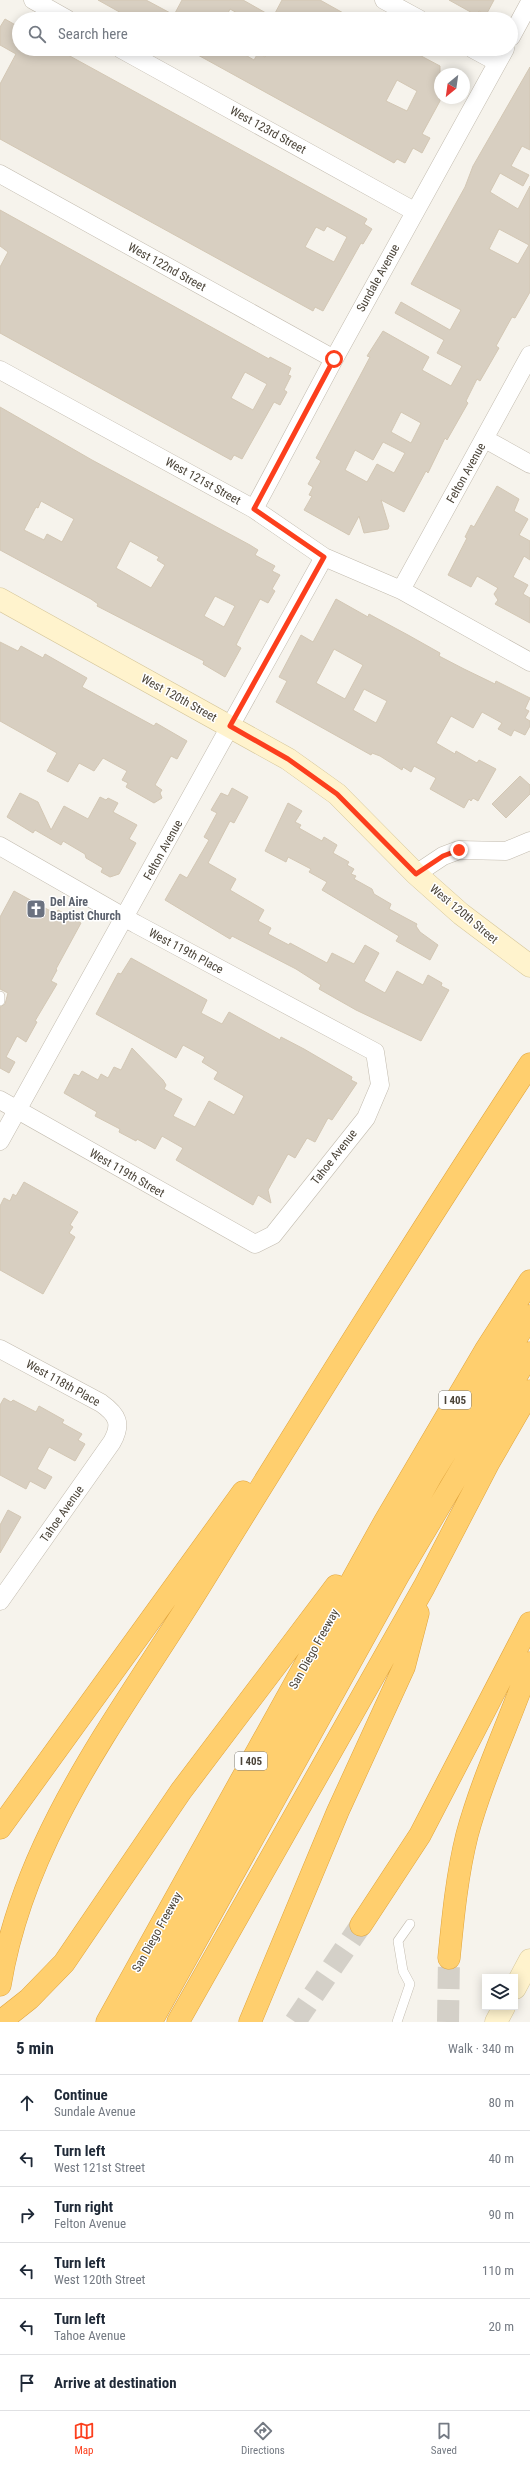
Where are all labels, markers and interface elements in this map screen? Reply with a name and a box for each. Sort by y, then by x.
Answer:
search box [12,12,518,56]
icon: search [26,23,48,45]
text: Search here [58,25,128,43]
north arrow [434,68,470,104]
street label: West 123rd Street [228,103,309,157]
street label: West 122nd Street [126,240,209,294]
street label: Sundale Avenue [354,241,403,314]
route start [325,350,343,368]
street label: Felton Avenue [444,440,488,506]
street label: West 121st Street [163,455,244,508]
street label: West 120th Street [139,671,220,725]
street label: Felton Avenue [141,817,185,883]
route end [450,841,468,859]
street label: West 120th Street [427,882,501,947]
place label: Del Aire Baptist Church [50,895,121,923]
church icon: Del Aire Baptist Church [25,898,47,920]
street label: West 119th Place [146,925,226,977]
street label: Tahoe Avenue [308,1126,360,1187]
street label: West 119th Street [87,1146,167,1200]
street label: West 118th Place [24,1357,103,1409]
road number: I 405 [439,1391,471,1409]
street label: Tahoe Avenue [37,1483,87,1545]
street label: San Diego Freeway [286,1607,342,1691]
road number: I 405 [235,1752,267,1770]
street label: San Diego Freeway [129,1890,185,1974]
map controls [482,1974,518,2010]
button: layers [482,1974,518,2010]
text: 5 min [16,2038,54,2058]
text: Walk · 340 m [448,2041,514,2056]
text: Continue [54,2086,108,2104]
icon: ahead [16,2092,38,2114]
text: 80 m [488,2095,514,2110]
text: Sundale Avenue [54,2104,136,2119]
text: Turn left [54,2142,105,2160]
icon: left [16,2148,38,2170]
text: 40 m [488,2151,514,2166]
text: West 121st Street [54,2160,145,2175]
text: Turn right [54,2198,113,2216]
icon: right [16,2204,38,2226]
text: 90 m [488,2207,514,2222]
text: Felton Avenue [54,2216,126,2231]
text: Turn left [54,2254,105,2272]
icon: left [16,2260,38,2282]
text: 110 m [482,2263,514,2278]
text: West 120th Street [54,2272,145,2287]
text: Turn left [54,2310,105,2328]
icon: left [16,2316,38,2338]
text: 20 m [488,2319,514,2334]
text: Tahoe Avenue [54,2328,126,2343]
icon: arrive [16,2372,38,2394]
text: Arrive at destination [54,2374,177,2392]
tab: Map [73,2420,95,2457]
tab: Directions [241,2420,285,2457]
tab: Saved [431,2420,457,2457]

